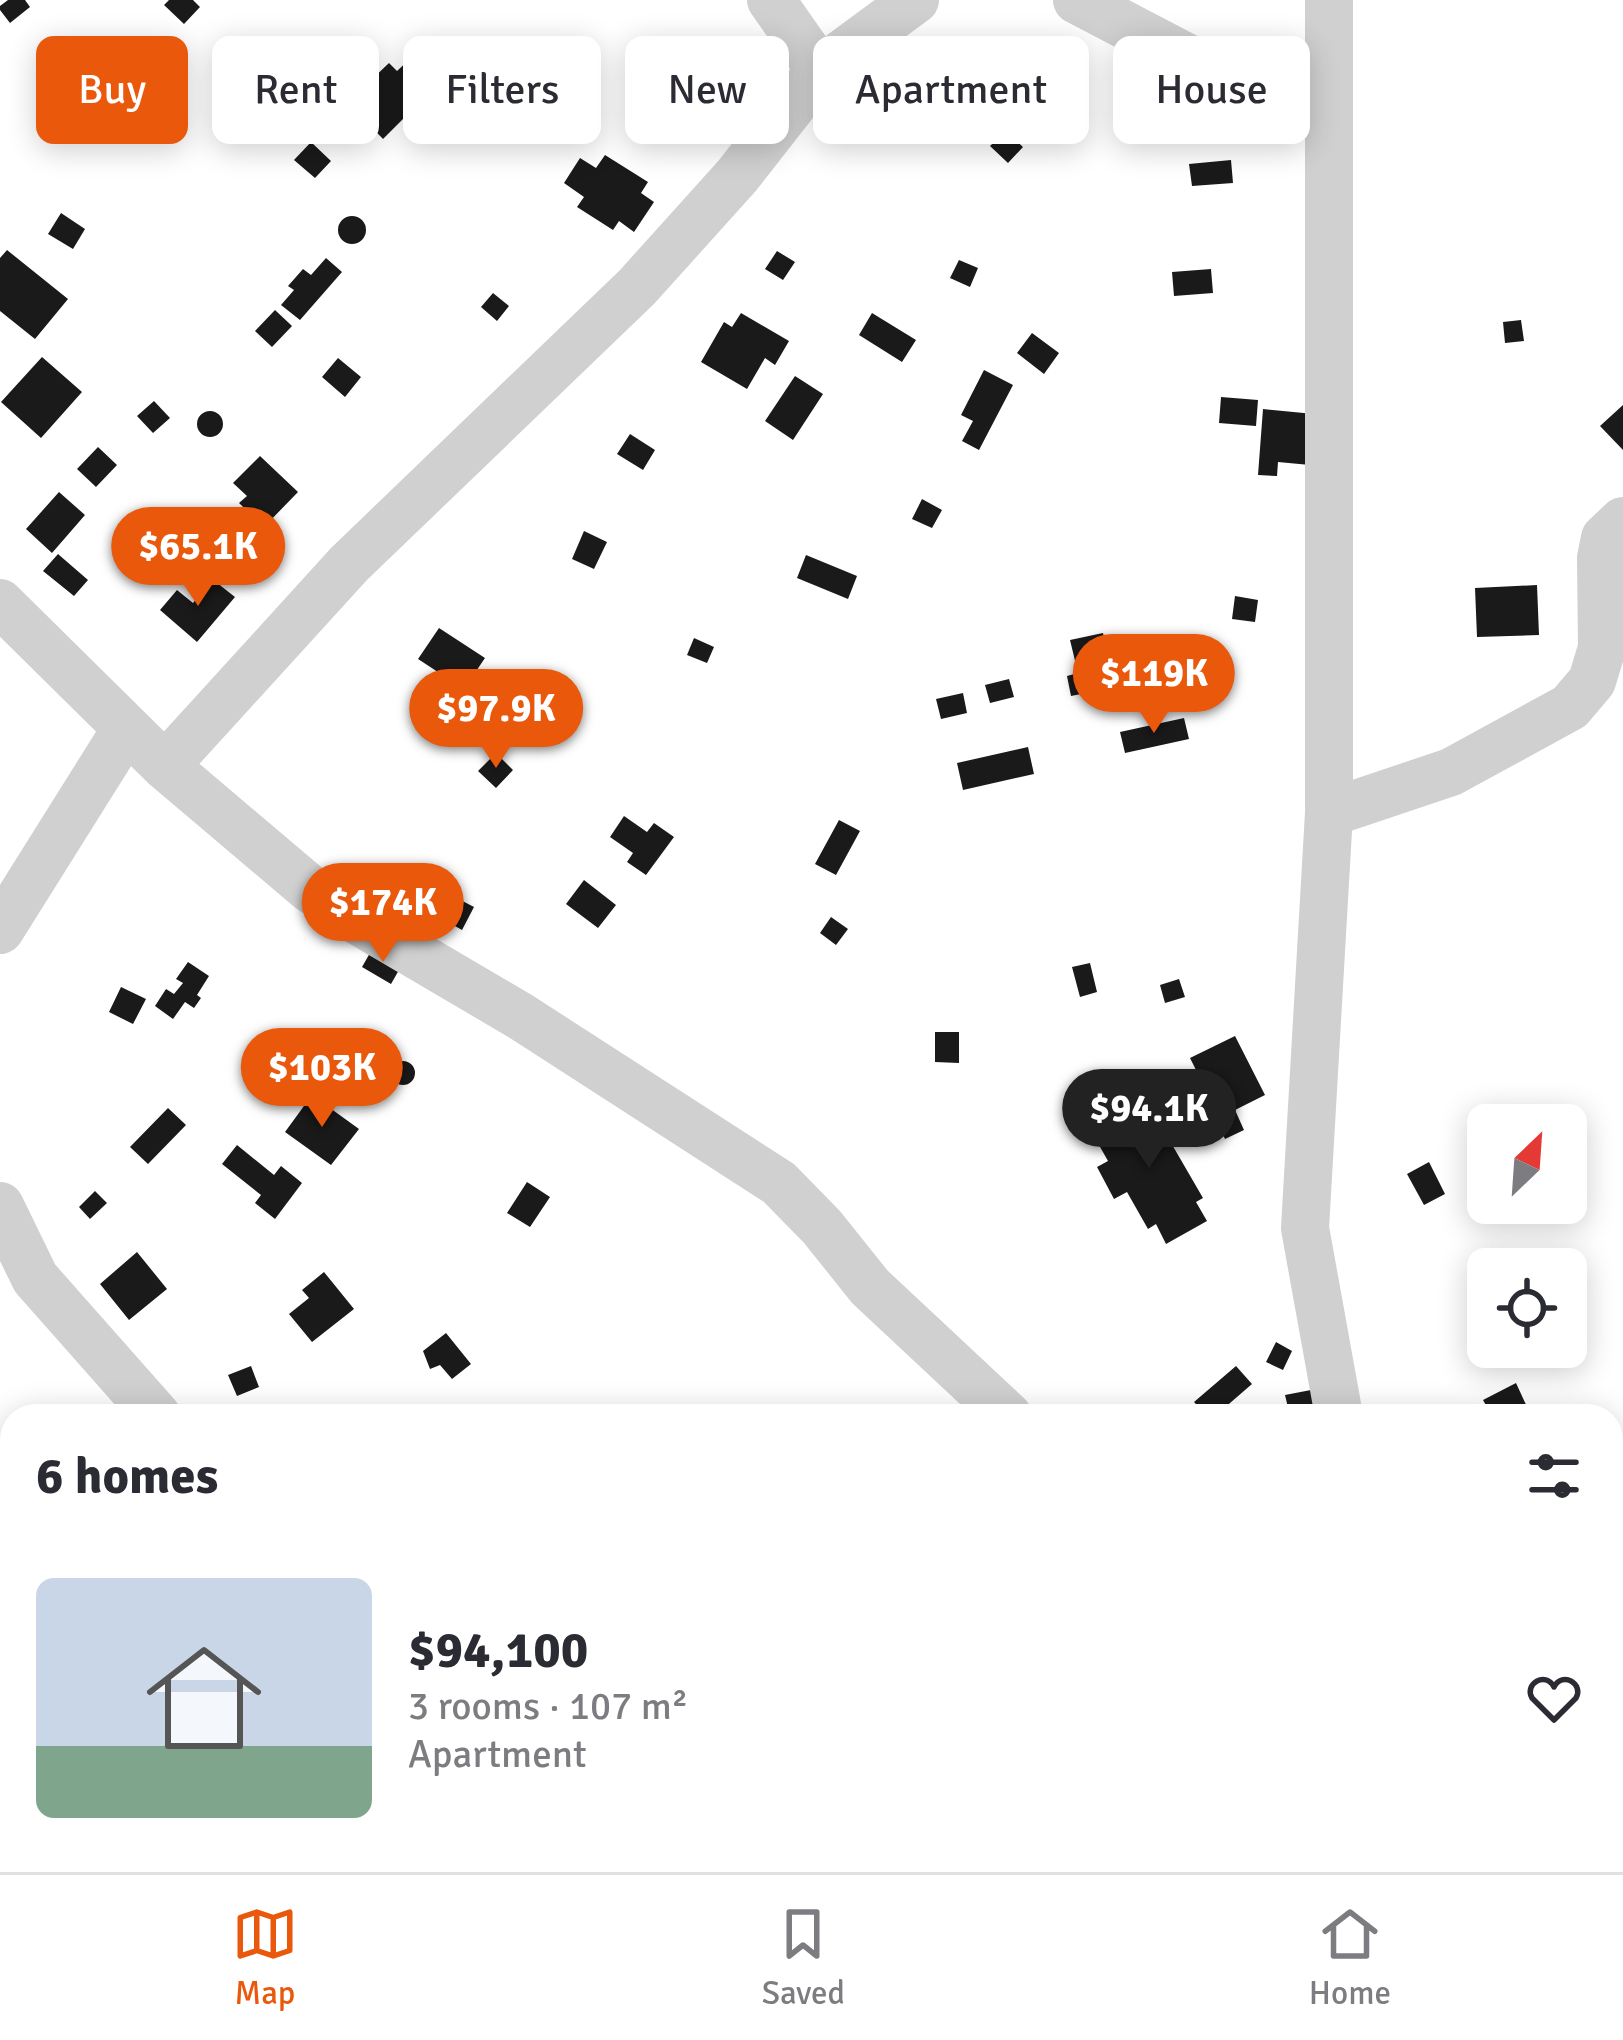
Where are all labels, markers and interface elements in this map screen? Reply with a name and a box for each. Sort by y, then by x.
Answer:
chip: Buy [36,36,188,144]
chip: Rent [212,36,379,144]
chip: Filters [403,36,601,144]
chip: New [625,36,789,144]
chip: Apartment [813,36,1089,144]
chip: House [1113,36,1310,144]
pin: $65.1K [100,507,296,609]
text: $65.1K [138,522,258,570]
pin: $119K [1070,634,1238,736]
text: $119K [1100,649,1208,697]
pin: $97.9K [398,669,594,771]
text: $97.9K [436,684,556,732]
pin: $174K [299,863,467,965]
text: $174K [329,878,437,926]
pin: $103K [238,1028,406,1130]
text: $103K [268,1043,376,1091]
pin: $94.1K [1051,1069,1247,1171]
text: $94.1K [1089,1084,1209,1132]
north arrow [1467,1104,1587,1224]
map controls [1467,1104,1587,1368]
button: locate [1467,1248,1587,1368]
icon: filters [1521,1443,1587,1509]
text: 6 homes [36,1445,218,1508]
text: $94,100 [408,1619,588,1682]
icon: home [132,1626,276,1770]
icon: heart [1521,1665,1587,1731]
text: 3 rooms · 107 m² [408,1682,688,1730]
text: Apartment [408,1730,587,1778]
tab: Map [232,1901,298,2014]
tab: Saved [762,1901,845,2014]
tab: Home [1309,1901,1391,2014]

